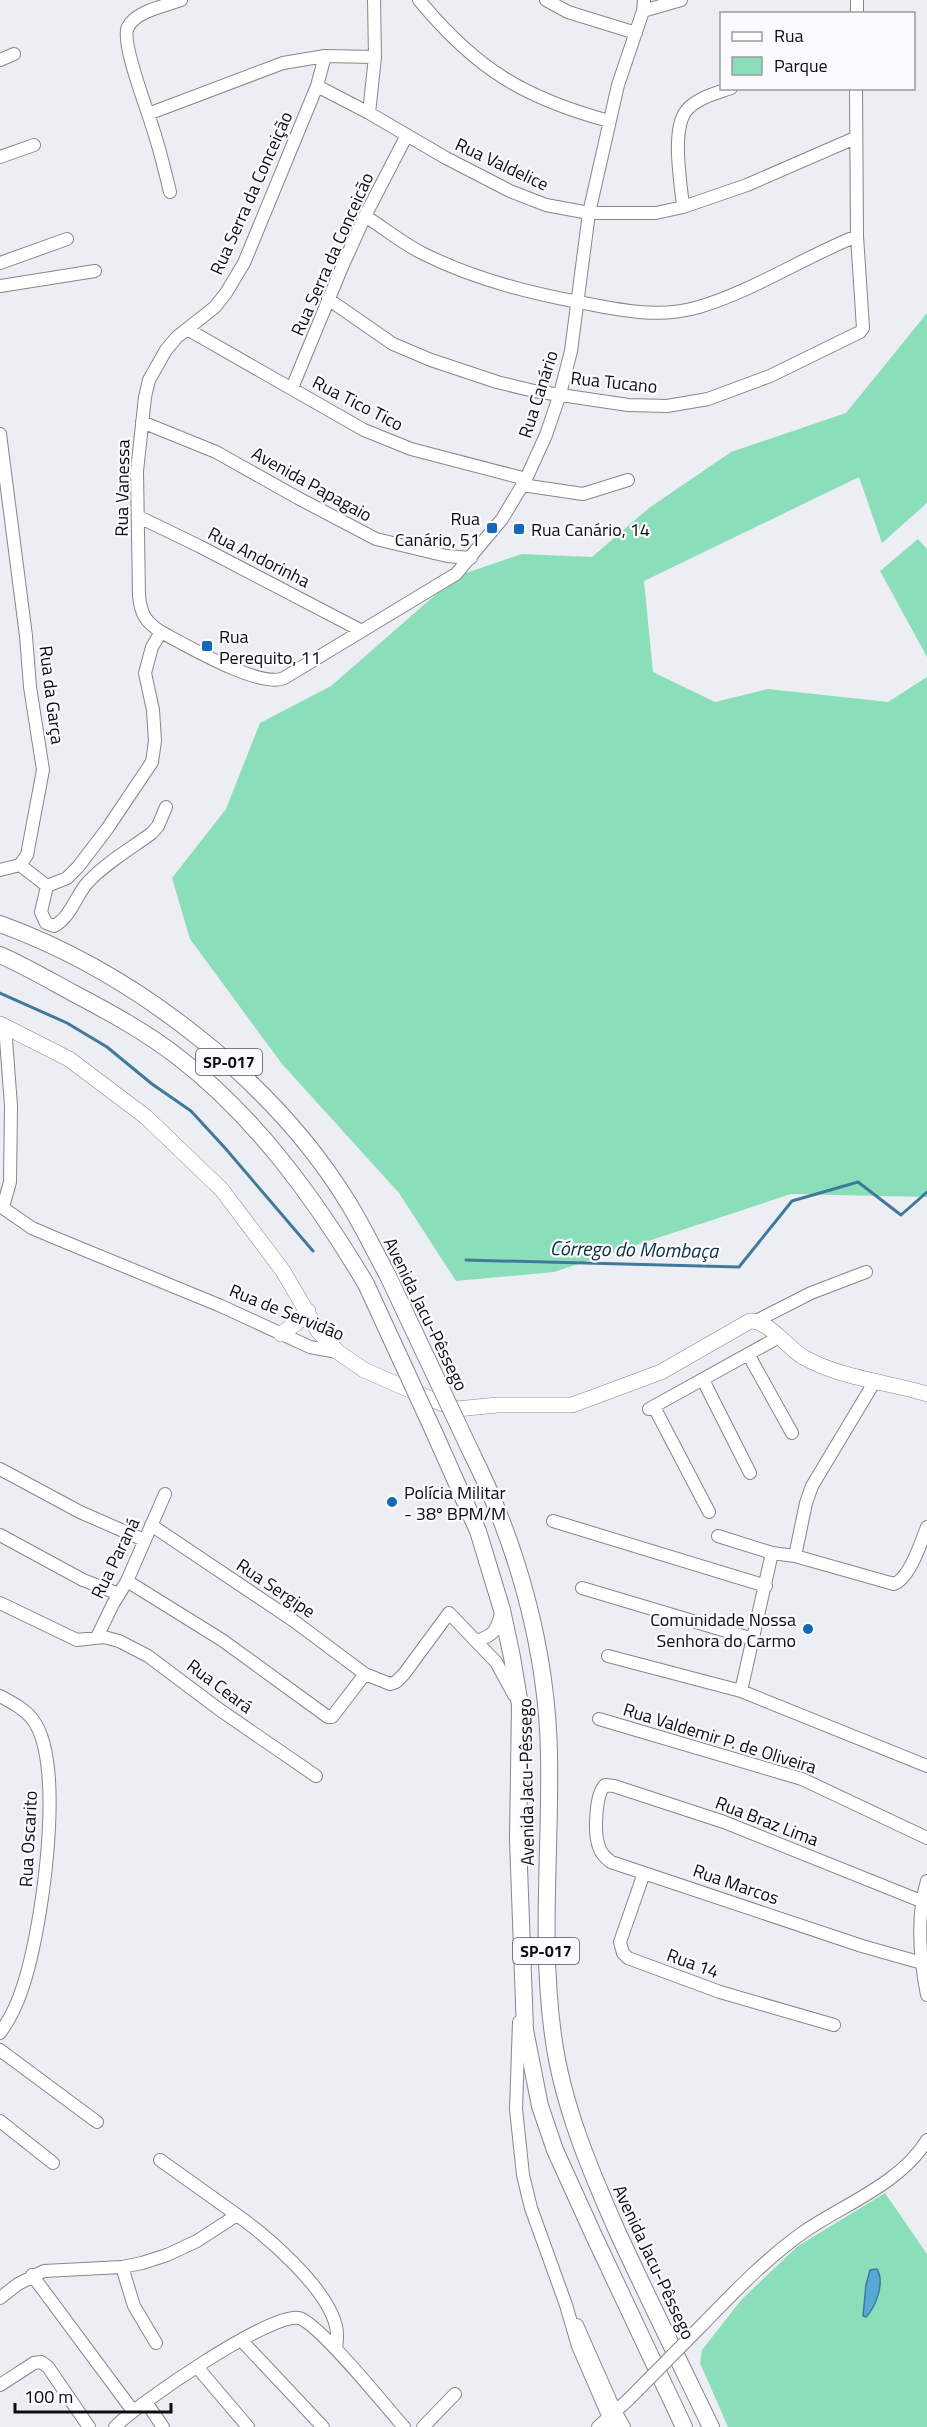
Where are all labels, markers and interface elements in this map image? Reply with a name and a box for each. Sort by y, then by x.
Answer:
legend [720,12,915,90]
text: Rua [774,22,804,49]
text: Parque [774,52,828,79]
street label: Rua Serra da Conceição [203,107,299,279]
street label: Rua Valdelice [451,131,553,197]
street label: Rua Serra da Conceicão [284,168,380,340]
street label: Rua Canário [511,347,565,441]
street label: Rua Tucano [569,364,659,400]
street label: Rua Tico Tico [308,369,408,437]
street label: Rua Vanessa [108,439,136,537]
street label: Avenida Papagaio [247,440,377,528]
place label: Rua Canário, 51 [395,505,480,553]
place label: Rua Canário, 14 [531,516,650,543]
street label: Rua Andorinha [203,520,315,594]
marker: Rua Canário, 51 [485,521,499,535]
marker: Rua Canário, 14 [512,522,526,536]
place label: Rua Perequito, 11 [219,623,321,671]
marker: Rua Perequito, 11 [200,639,214,653]
street label: Rua da Garça [33,644,71,746]
road number: SP-017 [196,1049,262,1075]
water label: Córrego do Mombaça [550,1232,719,1266]
street label: Avenida Jacu-Pêssego [377,1233,475,1395]
street label: Rua de Servidão [225,1277,349,1347]
place label: Polícia Militar - 38º BPM/M [404,1479,506,1527]
marker: Polícia Militar - 38º BPM/M [385,1495,399,1509]
street label: Rua Paraná [84,1513,146,1603]
street label: Rua Sergipe [231,1552,321,1624]
place label: Comunidade Nossa Senhora do Carmo [650,1606,796,1654]
marker: Comunidade Nossa Senhora do Carmo [801,1622,815,1636]
street label: Rua Ceará [181,1652,259,1720]
street label: Rua Valdemir P. de Oliveira [620,1696,820,1780]
street label: Avenida Jacu-Pêssego [511,1698,541,1866]
street label: Rua Braz Lima [711,1789,823,1853]
street label: Rua Oscarito [12,1790,44,1888]
street label: Rua Marcos [689,1857,783,1911]
road number: SP-017 [513,1938,579,1964]
street label: Rua 14 [663,1941,723,1985]
street label: Avenida Jacu-Pêssego [606,2180,702,2344]
scale bar [15,2376,171,2414]
text: 100 m [24,2383,73,2410]

